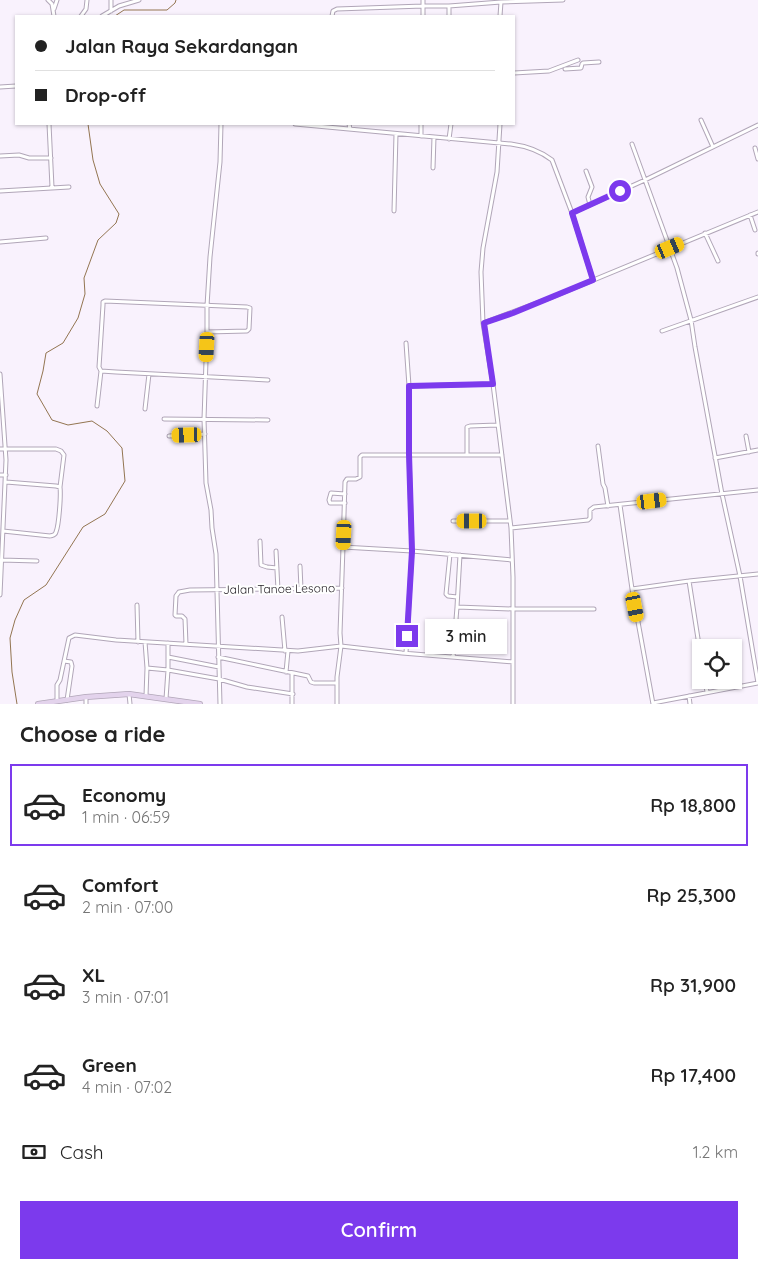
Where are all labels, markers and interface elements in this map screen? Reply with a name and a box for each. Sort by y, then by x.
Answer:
text: Jalan Raya Sekardangan [65,34,298,58]
text: Drop-off [65,83,146,107]
route start [609,180,631,202]
car [653,235,686,261]
car [198,332,215,362]
car [171,427,202,443]
car [636,492,667,510]
car [457,514,487,529]
car [335,520,352,550]
street label: Jalan Tanoe Lesono [223,580,335,597]
car [624,591,645,623]
callout: 3 min [424,618,507,654]
route end [396,625,418,647]
text: 3 min [446,626,486,646]
map controls [692,639,742,689]
button: locate [692,639,742,689]
text: Choose a ride [20,720,165,748]
icon: car [22,783,67,828]
text: Economy [82,783,166,807]
text: Rp 18,800 [650,793,736,817]
text: 1 min · 06:59 [82,807,170,827]
icon: car [22,873,67,918]
text: Comfort [82,873,159,897]
text: Rp 25,300 [647,883,736,907]
text: 2 min · 07:00 [82,897,173,917]
icon: car [22,963,67,1008]
text: XL [82,963,105,987]
text: Rp 31,900 [650,973,736,997]
text: 3 min · 07:01 [82,987,169,1007]
icon: car [22,1053,67,1098]
text: Green [82,1053,137,1077]
text: Rp 17,400 [651,1063,736,1087]
text: 4 min · 07:02 [82,1077,172,1097]
icon: cash [20,1138,48,1166]
text: Cash [60,1140,104,1164]
text: 1.2 km [693,1142,738,1162]
button: Confirm [20,1201,738,1259]

